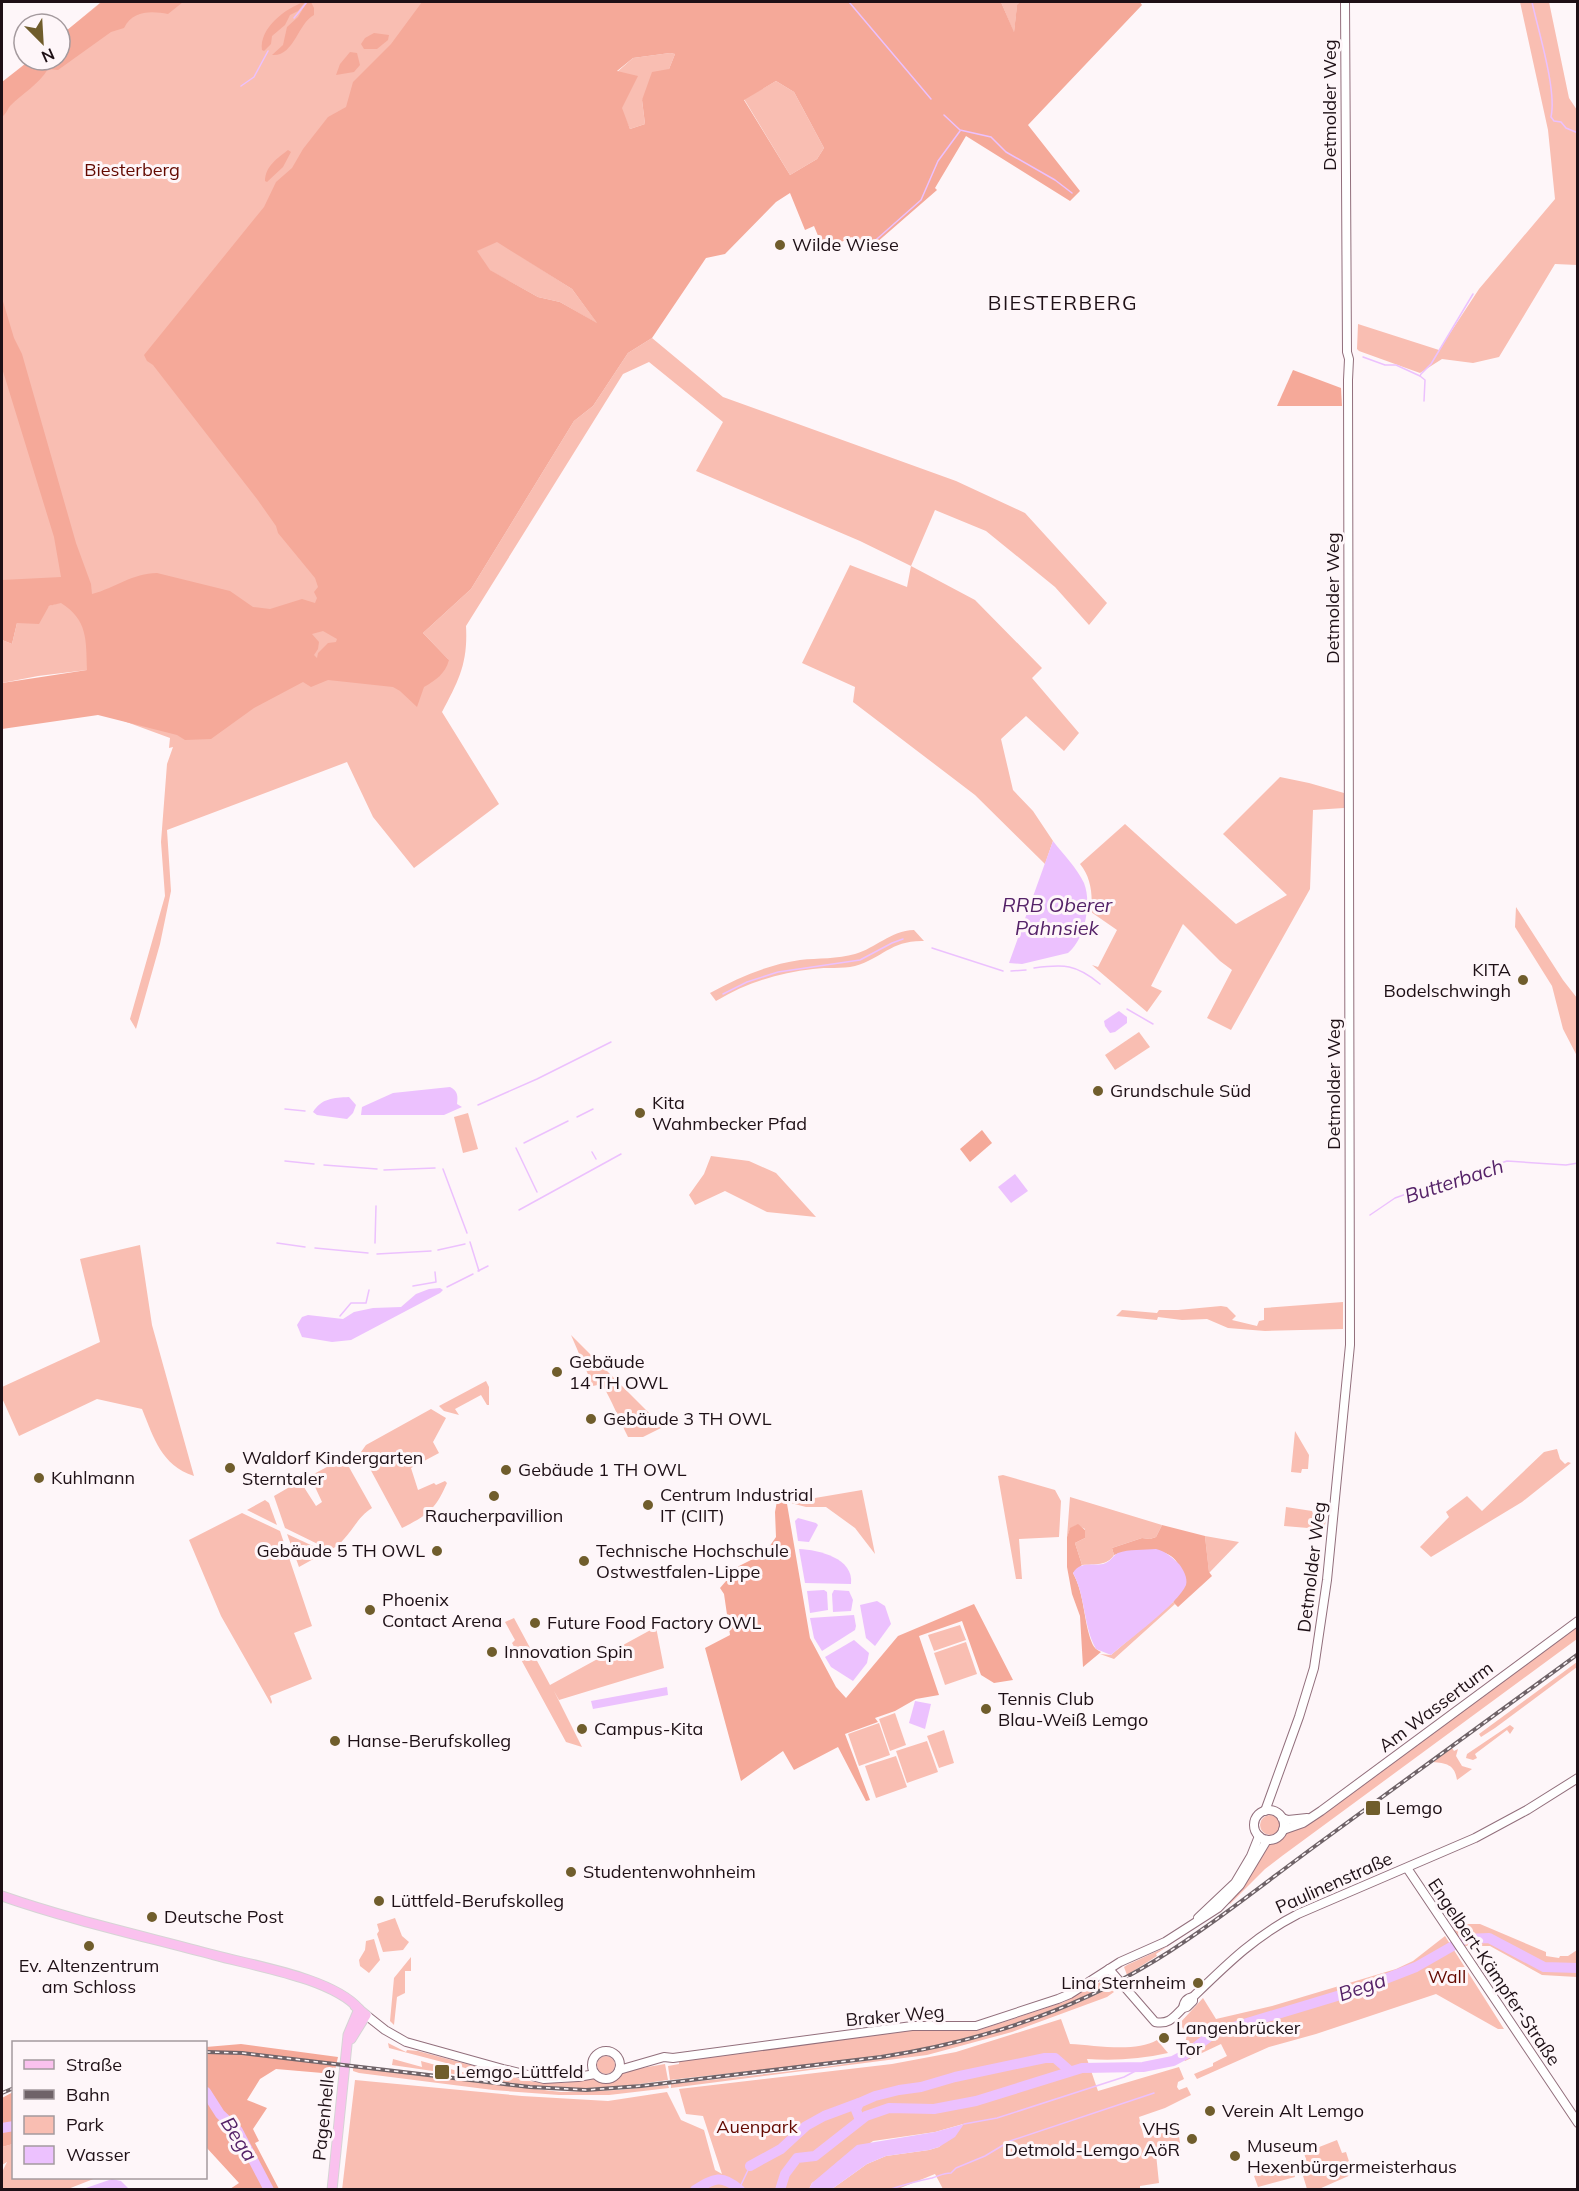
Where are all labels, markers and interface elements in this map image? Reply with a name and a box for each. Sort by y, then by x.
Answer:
north arrow [12,12,72,72]
street label: Detmolder Weg [1318,39,1341,171]
text: N [39,44,58,67]
park label: Biesterberg [84,158,180,181]
place label: Wilde Wiese [792,233,899,256]
marker: Wilde Wiese [773,238,787,252]
district label: BIESTERBERG [988,290,1138,315]
street label: Detmolder Weg [1321,532,1344,664]
water label: RRB Oberer Pahnsiek [1002,892,1113,940]
place label: KITA Bodelschwingh [1383,958,1511,1002]
marker: KITA Bodelschwingh [1516,973,1530,987]
street label: Detmolder Weg [1322,1018,1345,1150]
place label: Grundschule Süd [1110,1079,1251,1102]
marker: Grundschule Süd [1091,1084,1105,1098]
place label: Kita Wahmbecker Pfad [652,1091,807,1135]
marker: Kita Wahmbecker Pfad [633,1106,647,1120]
water label: Butterbach [1401,1153,1506,1208]
place label: Gebäude 14 TH OWL [569,1350,668,1394]
marker: Gebäude 14 TH OWL [550,1365,564,1379]
place label: Gebäude 3 TH OWL [603,1407,772,1430]
marker: Gebäude 3 TH OWL [584,1412,598,1426]
place label: Waldorf Kindergarten Sterntaler [242,1446,423,1490]
place label: Gebäude 1 TH OWL [518,1458,687,1481]
marker: Waldorf Kindergarten Sterntaler [223,1461,237,1475]
marker: Gebäude 1 TH OWL [499,1463,513,1477]
place label: Kuhlmann [51,1466,135,1489]
marker: Kuhlmann [32,1471,46,1485]
place label: Centrum Industrial IT (CIIT) [660,1483,813,1527]
marker: Raucherpavillion [487,1489,501,1503]
marker: Centrum Industrial IT (CIIT) [641,1498,655,1512]
street label: Detmolder Weg [1292,1500,1331,1634]
place label: Raucherpavillion [425,1504,563,1527]
place label: Gebäude 5 TH OWL [256,1539,425,1562]
place label: Technische Hochschule Ostwestfalen-Lippe [596,1539,789,1583]
marker: Gebäude 5 TH OWL [430,1544,444,1558]
marker: Technische Hochschule Ostwestfalen-Lippe [577,1554,591,1568]
place label: Phoenix Contact Arena [382,1588,502,1632]
marker: Phoenix Contact Arena [363,1603,377,1617]
place label: Future Food Factory OWL [547,1611,762,1634]
marker: Future Food Factory OWL [528,1616,542,1630]
place label: Innovation Spin [504,1640,633,1663]
marker: Innovation Spin [485,1645,499,1659]
street label: Am Wasserturm [1374,1656,1497,1757]
place label: Tennis Club Blau-Weiß Lemgo [998,1687,1148,1731]
marker: Tennis Club Blau-Weiß Lemgo [979,1702,993,1716]
place label: Campus-Kita [594,1717,703,1740]
marker: Campus-Kita [575,1722,589,1736]
place label: Hanse-Berufskolleg [347,1729,511,1752]
marker: Hanse-Berufskolleg [328,1734,342,1748]
place label: Lemgo [1386,1796,1442,1819]
marker: Lemgo [1364,1799,1382,1817]
street label: Paulinenstraße [1272,1847,1396,1919]
place label: Studentenwohnheim [583,1860,756,1883]
marker: Studentenwohnheim [564,1865,578,1879]
street label: Engelbert-Kämpfer-Straße [1423,1874,1566,2070]
place label: Lüttfeld-Berufskolleg [391,1889,564,1912]
marker: Lüttfeld-Berufskolleg [372,1894,386,1908]
place label: Deutsche Post [164,1905,284,1928]
marker: Deutsche Post [145,1910,159,1924]
marker: Ev. Altenzentrum am Schloss [82,1939,96,1953]
place label: Ev. Altenzentrum am Schloss [19,1954,159,1998]
park label: Wall [1428,1965,1466,1988]
water label: Bega [1335,1967,1389,2006]
place label: Lina Sternheim [1061,1971,1186,1994]
marker: Lina Sternheim [1191,1976,1205,1990]
street label: Braker Weg [845,2000,945,2031]
place label: Langenbrücker Tor [1176,2016,1301,2060]
marker: Langenbrücker Tor [1157,2031,1171,2045]
legend [12,2041,207,2179]
text: Straße [66,2053,122,2076]
place label: Lemgo-Lüttfeld [456,2060,584,2083]
marker: Lemgo-Lüttfeld [433,2063,451,2081]
street label: Pagenhelle [307,2068,340,2162]
text: Bahn [66,2083,110,2106]
place label: Verein Alt Lemgo [1222,2099,1364,2122]
marker: Verein Alt Lemgo [1203,2104,1217,2118]
water label: Bega [216,2112,263,2166]
text: Park [66,2113,105,2136]
park label: Auenpark [716,2115,798,2138]
place label: VHS Detmold-Lemgo AöR [1005,2117,1180,2161]
marker: VHS Detmold-Lemgo AöR [1185,2132,1199,2146]
place label: Museum Hexenbürgermeisterhaus [1247,2134,1457,2178]
text: Wasser [66,2143,130,2166]
marker: Museum Hexenbürgermeisterhaus [1228,2149,1242,2163]

